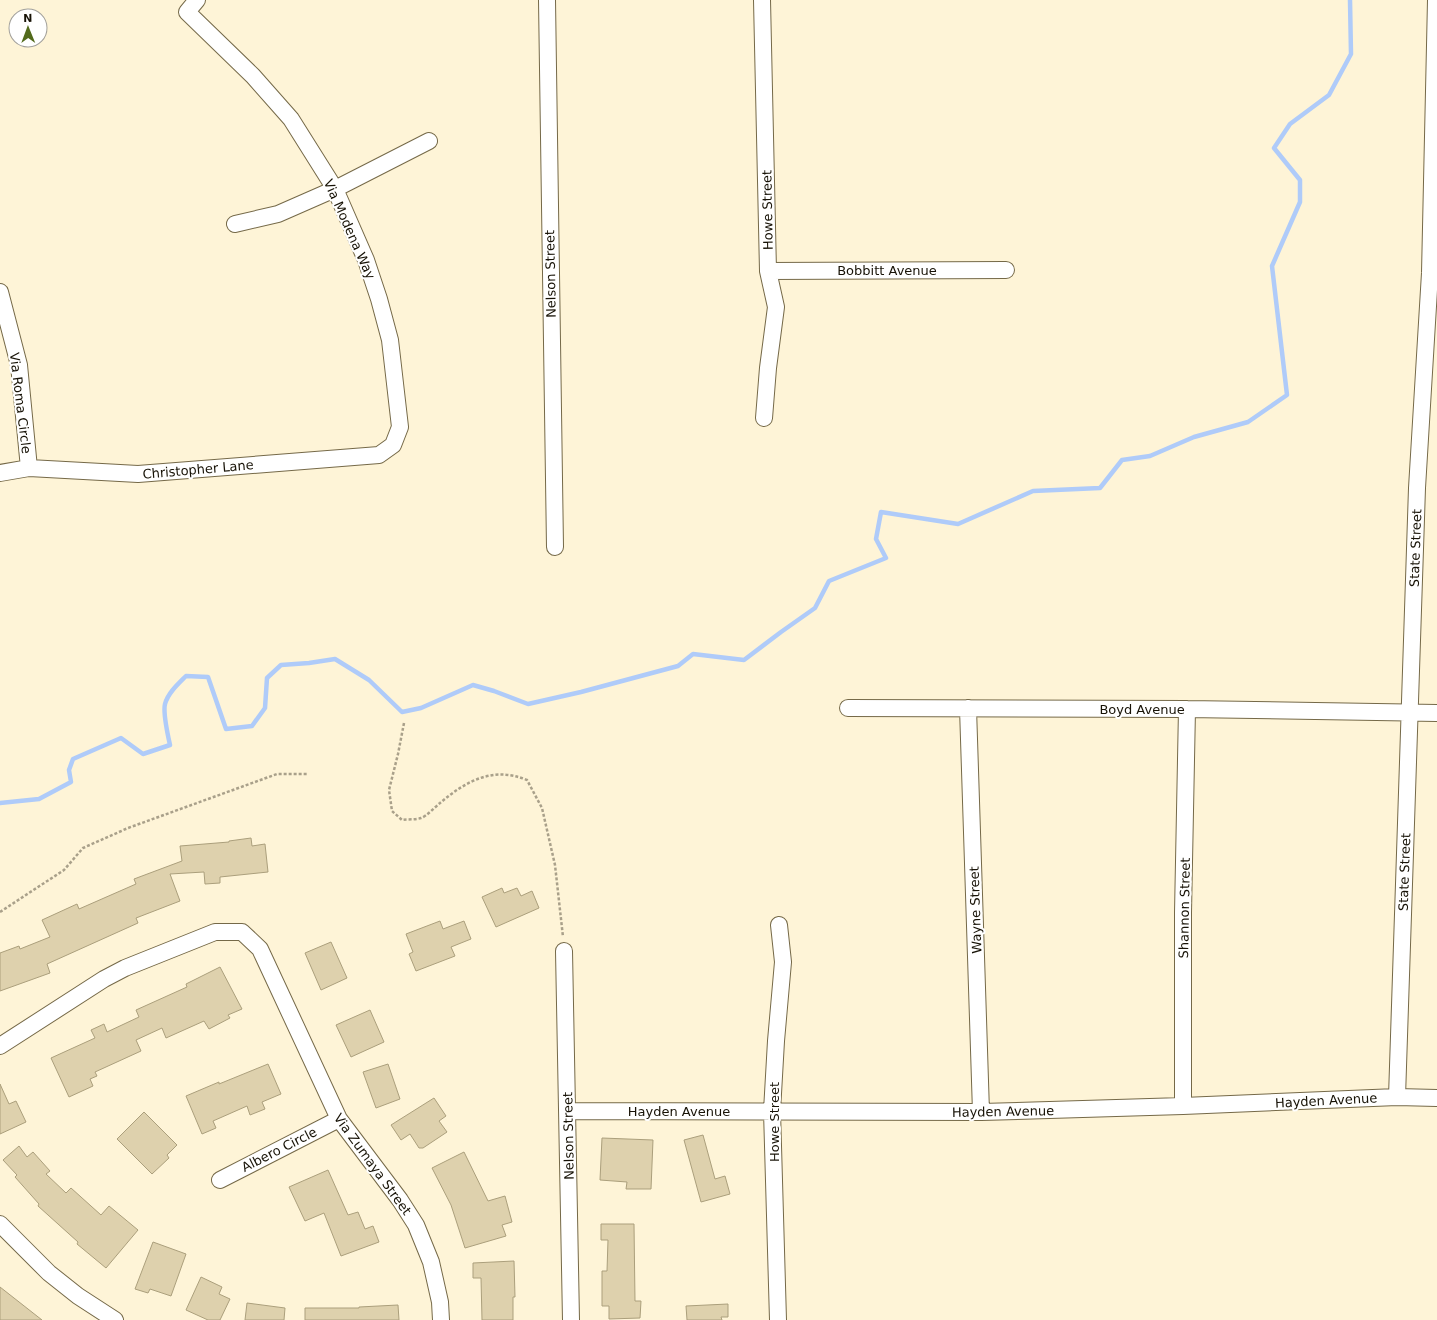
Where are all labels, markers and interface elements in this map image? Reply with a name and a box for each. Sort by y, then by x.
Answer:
north arrow [8,8,48,48]
text: N [23,12,33,25]
street label: Howe Street [759,170,776,250]
street label: Via Modena Way [321,177,378,282]
street label: Nelson Street [542,230,559,318]
street label: Bobbitt Avenue [837,263,937,278]
street label: Via Roma Circle [7,352,34,455]
street label: Christopher Lane [142,457,254,482]
street label: State Street [1407,509,1424,587]
street label: Boyd Avenue [1099,702,1185,717]
street label: State Street [1396,833,1413,911]
street label: Shannon Street [1176,858,1193,959]
street label: Wayne Street [966,866,985,954]
street label: Howe Street [767,1082,782,1162]
street label: Hayden Avenue [1275,1090,1378,1111]
street label: Nelson Street [560,1092,577,1180]
street label: Hayden Avenue [952,1103,1054,1120]
street label: Hayden Avenue [628,1104,730,1119]
street label: Via Zumaya Street [331,1111,414,1218]
street label: Albero Circle [239,1124,319,1175]

